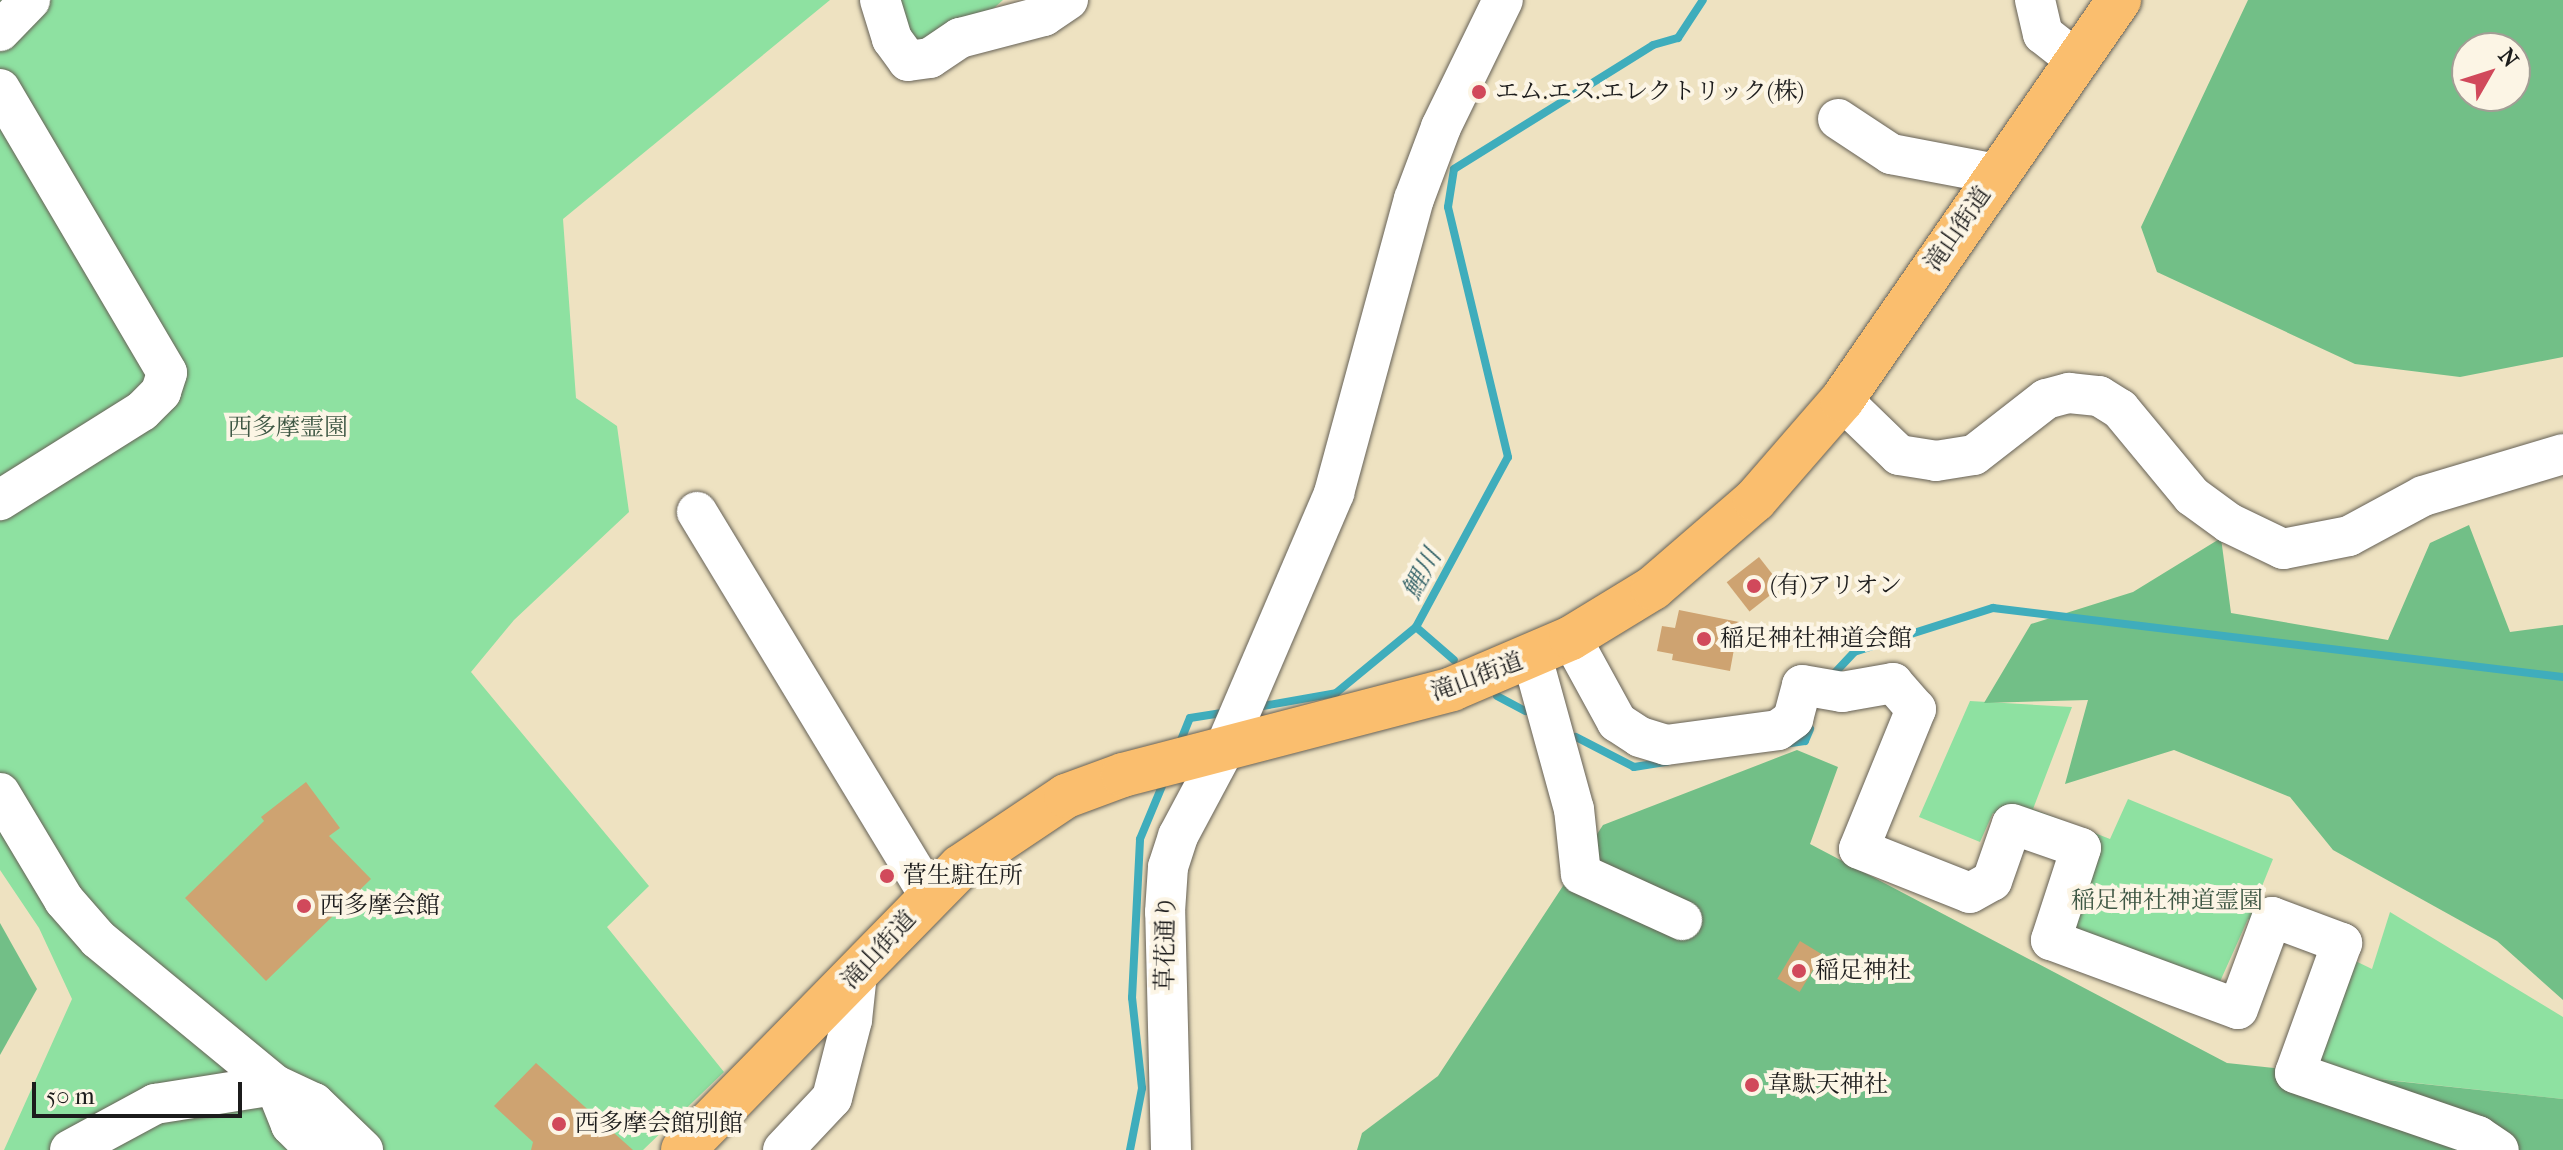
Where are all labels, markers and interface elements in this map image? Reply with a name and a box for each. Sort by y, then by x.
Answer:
north arrow [2451,32,2531,112]
text: N [2493,43,2523,73]
place label: エム.エス.エレクトリック(株) [1495,78,1806,106]
marker: エム.エス.エレクトリック(株) [1470,83,1488,101]
street label: 滝山街道 [1919,181,1997,277]
park label: 西多摩霊園 [228,414,348,442]
water label: 鯉川 [1396,544,1448,604]
place label: (有)アリオン [1770,572,1903,600]
marker: (有)アリオン [1745,577,1763,595]
place label: 稲足神社神道会館 [1720,625,1912,653]
marker: 稲足神社神道会館 [1695,630,1713,648]
street label: 滝山街道 [1427,647,1527,707]
place label: 菅生駐在所 [903,862,1023,890]
marker: 菅生駐在所 [878,867,896,885]
park label: 稲足神社神道霊園 [2071,887,2263,915]
place label: 西多摩会館 [320,892,440,920]
street label: 草花通り [1151,895,1181,991]
marker: 西多摩会館 [295,897,313,915]
street label: 滝山街道 [836,905,922,995]
place label: 稲足神社 [1815,957,1911,985]
marker: 稲足神社 [1790,962,1808,980]
scale bar [36,1066,246,1116]
place label: 韋駄天神社 [1768,1071,1888,1099]
marker: 韋駄天神社 [1743,1076,1761,1094]
text: 50 m [46,1082,95,1110]
place label: 西多摩会館別館 [575,1110,743,1138]
marker: 西多摩会館別館 [550,1115,568,1133]

